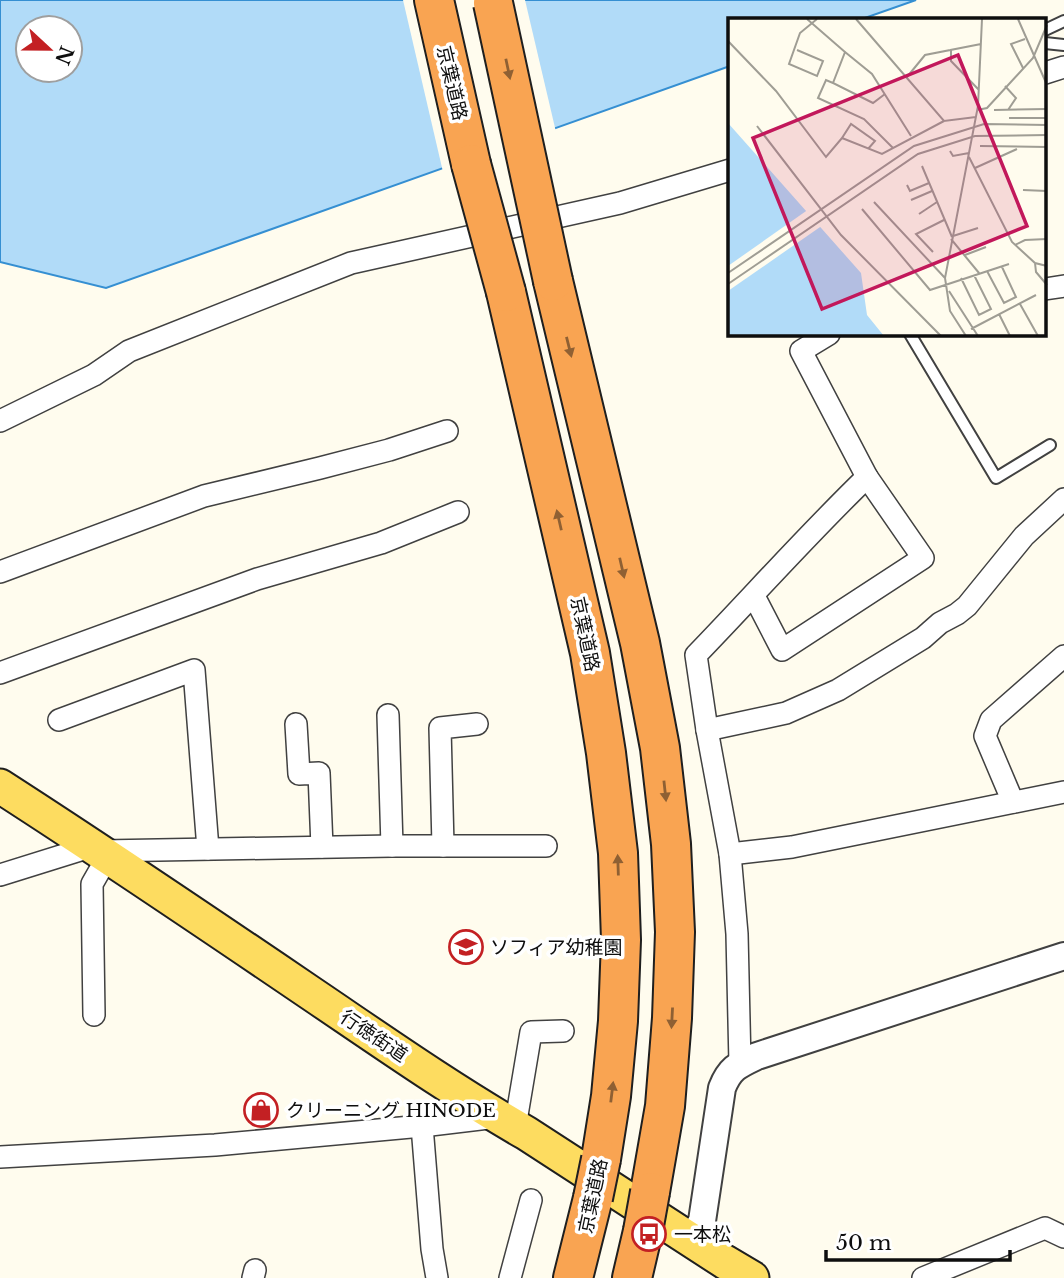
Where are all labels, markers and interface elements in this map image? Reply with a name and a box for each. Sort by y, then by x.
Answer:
north arrow [14,14,84,84]
inset map [728,18,1046,336]
text: N [50,43,78,68]
street label: 京葉道路 [432,43,472,123]
one-way arrow [502,58,513,80]
one-way arrow [564,336,575,358]
one-way arrow [553,509,564,531]
one-way arrow [617,557,628,579]
street label: 京葉道路 [566,594,604,674]
one-way arrow [660,780,671,802]
one-way arrow [613,853,624,875]
school or university icon: ソフィア幼稚園 [447,928,485,966]
place label: ソフィア幼稚園 [490,936,623,959]
street label: 行徳街道 [336,1005,412,1067]
one-way arrow [666,1007,677,1029]
one-way arrow [606,1080,617,1102]
shop icon: クリーニング HINODE [242,1091,280,1129]
place label: クリーニング HINODE [286,1099,496,1122]
street label: 京葉道路 [574,1156,612,1236]
bus stop icon: 一本松 [630,1215,668,1253]
scale bar [826,1218,1010,1262]
place label: 一本松 [674,1223,731,1246]
text: 50 m [836,1230,892,1256]

